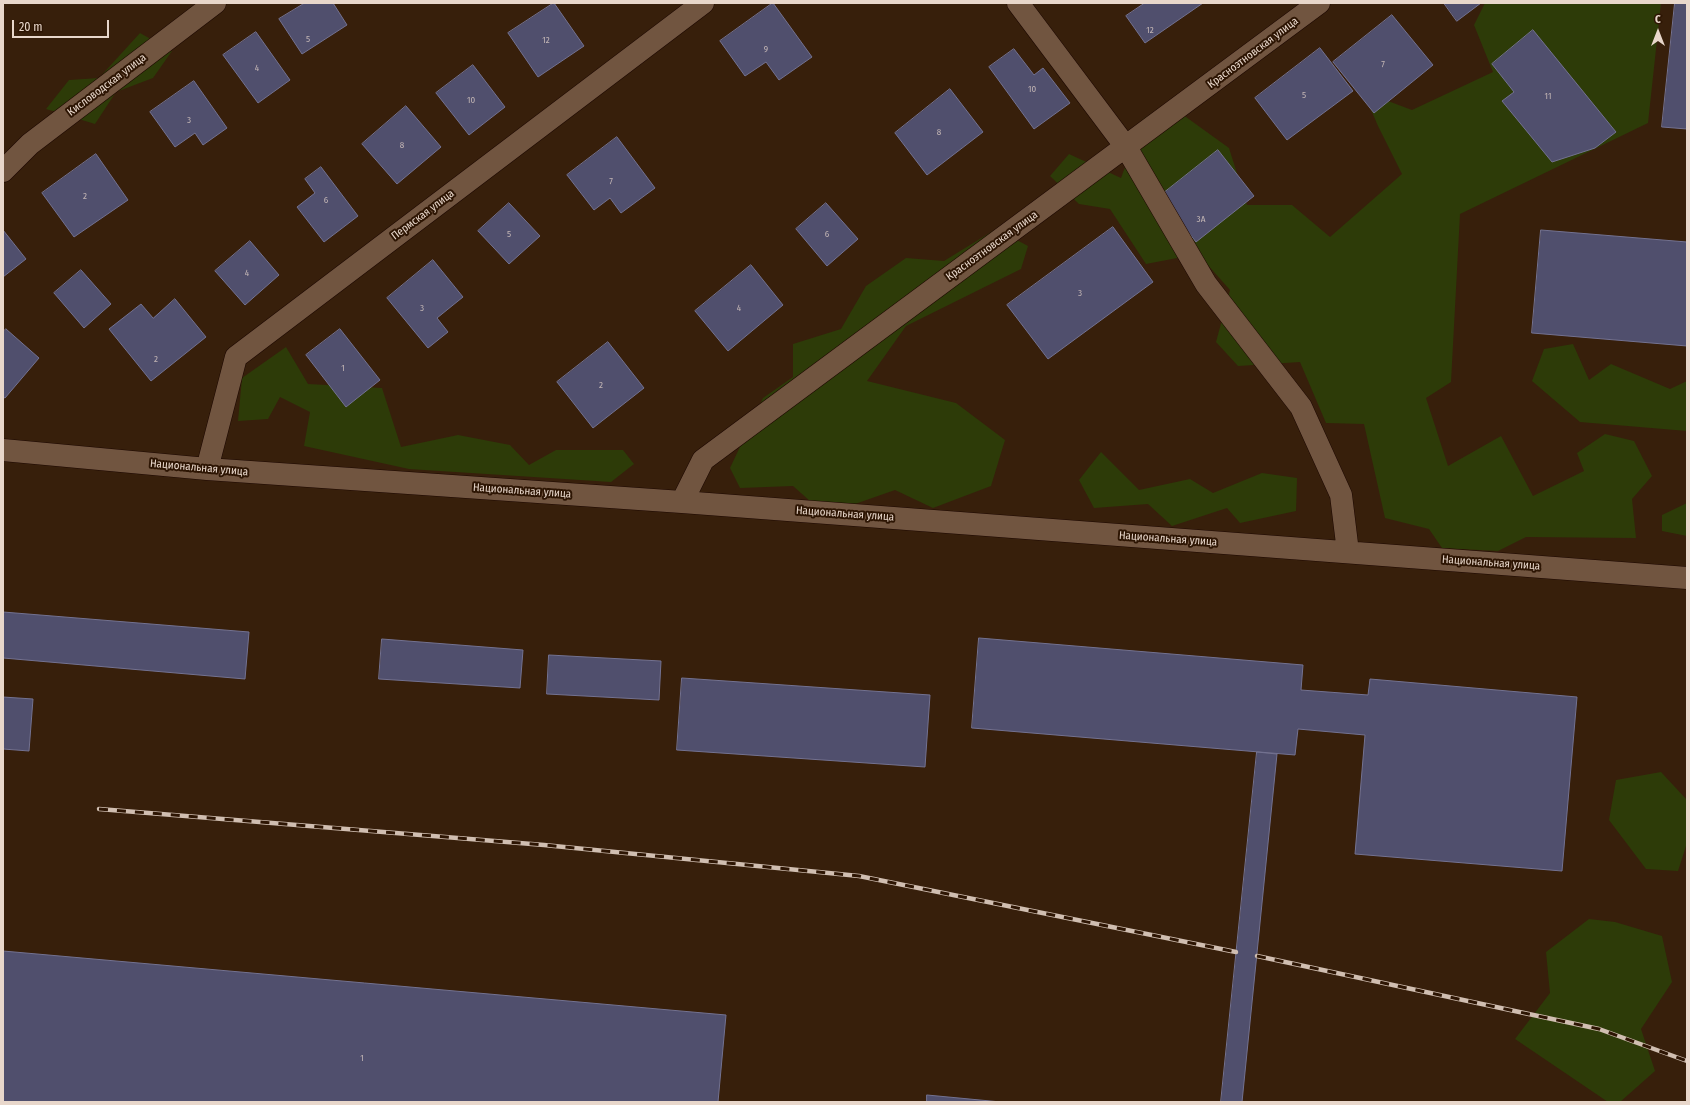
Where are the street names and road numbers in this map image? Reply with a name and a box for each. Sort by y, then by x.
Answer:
street label: Красноэтновская улица [1205,15,1301,91]
street label: Кисловодская улица [65,51,149,119]
street label: Пермская улица [389,187,457,243]
street label: Красноэтновская улица [944,208,1040,284]
street label: Национальная улица [149,457,249,479]
street label: Национальная улица [472,481,572,501]
street label: Национальная улица [795,504,895,524]
street label: Национальная улица [1118,529,1218,549]
street label: Национальная улица [1441,553,1541,573]

